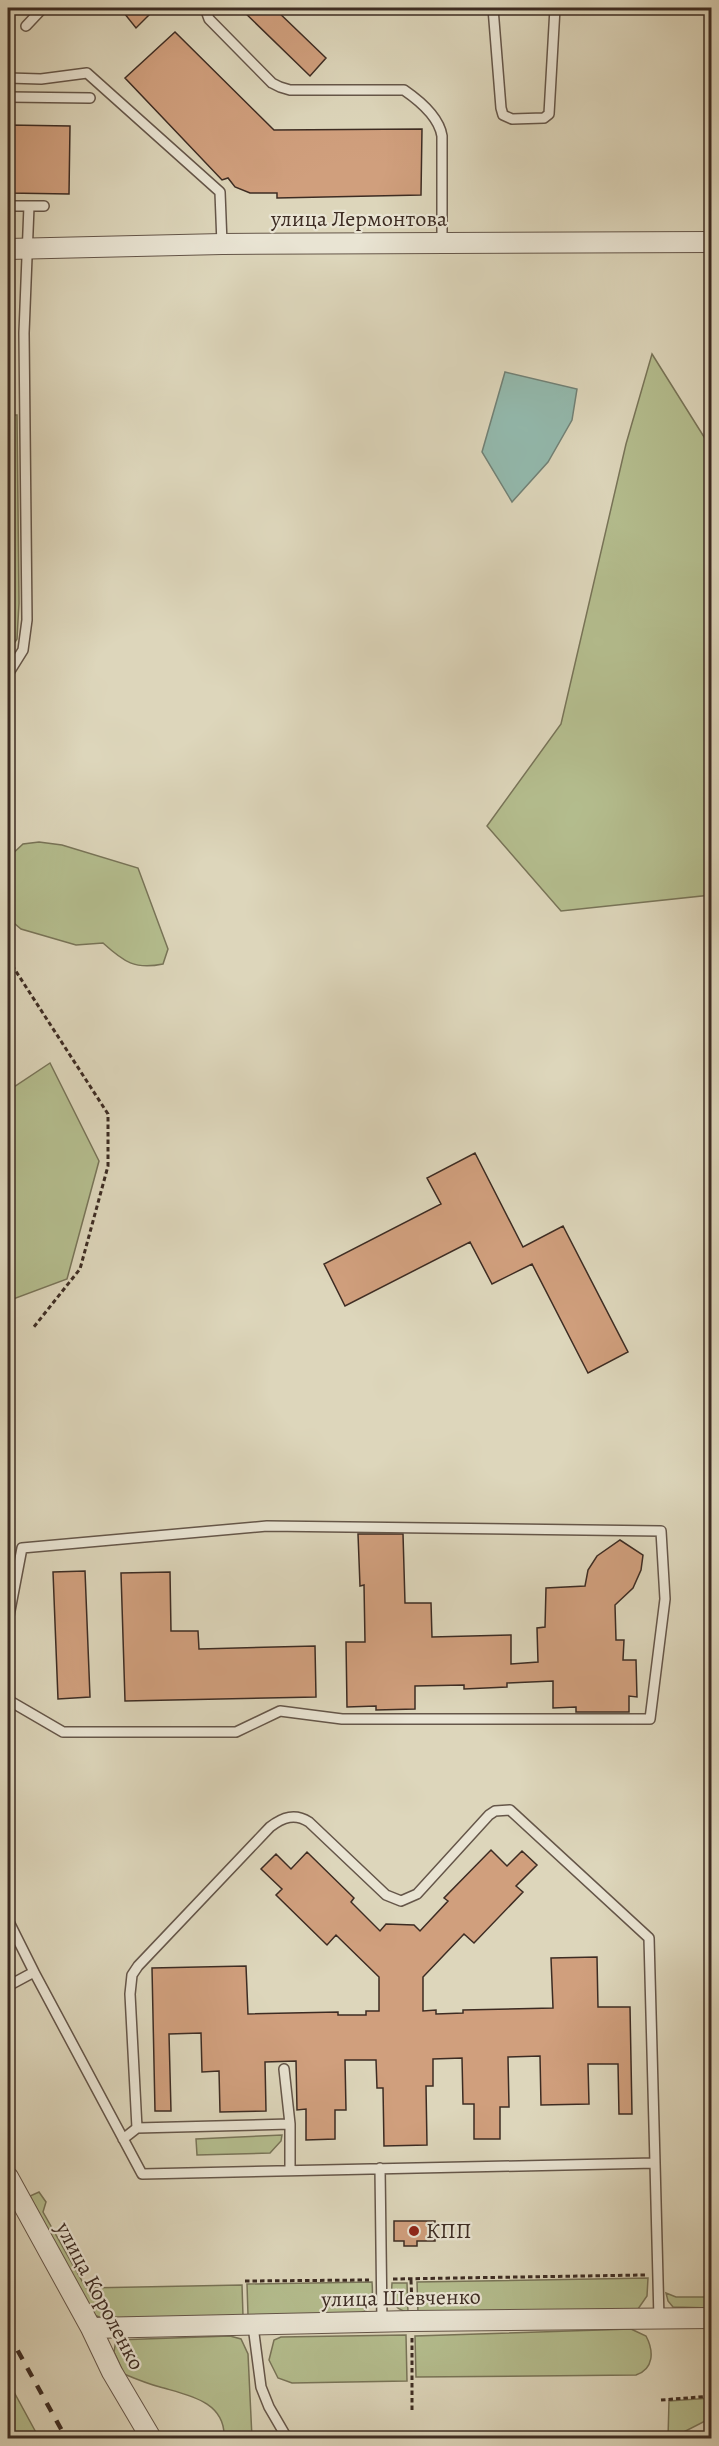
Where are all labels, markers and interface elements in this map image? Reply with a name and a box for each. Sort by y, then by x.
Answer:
street label: улица Лермонтова [270,204,448,234]
street label: улица Короленко [48,2216,152,2375]
place label: КПП [426,2216,471,2246]
marker: КПП [407,2224,421,2238]
street label: улица Шевченко [320,2282,481,2314]

